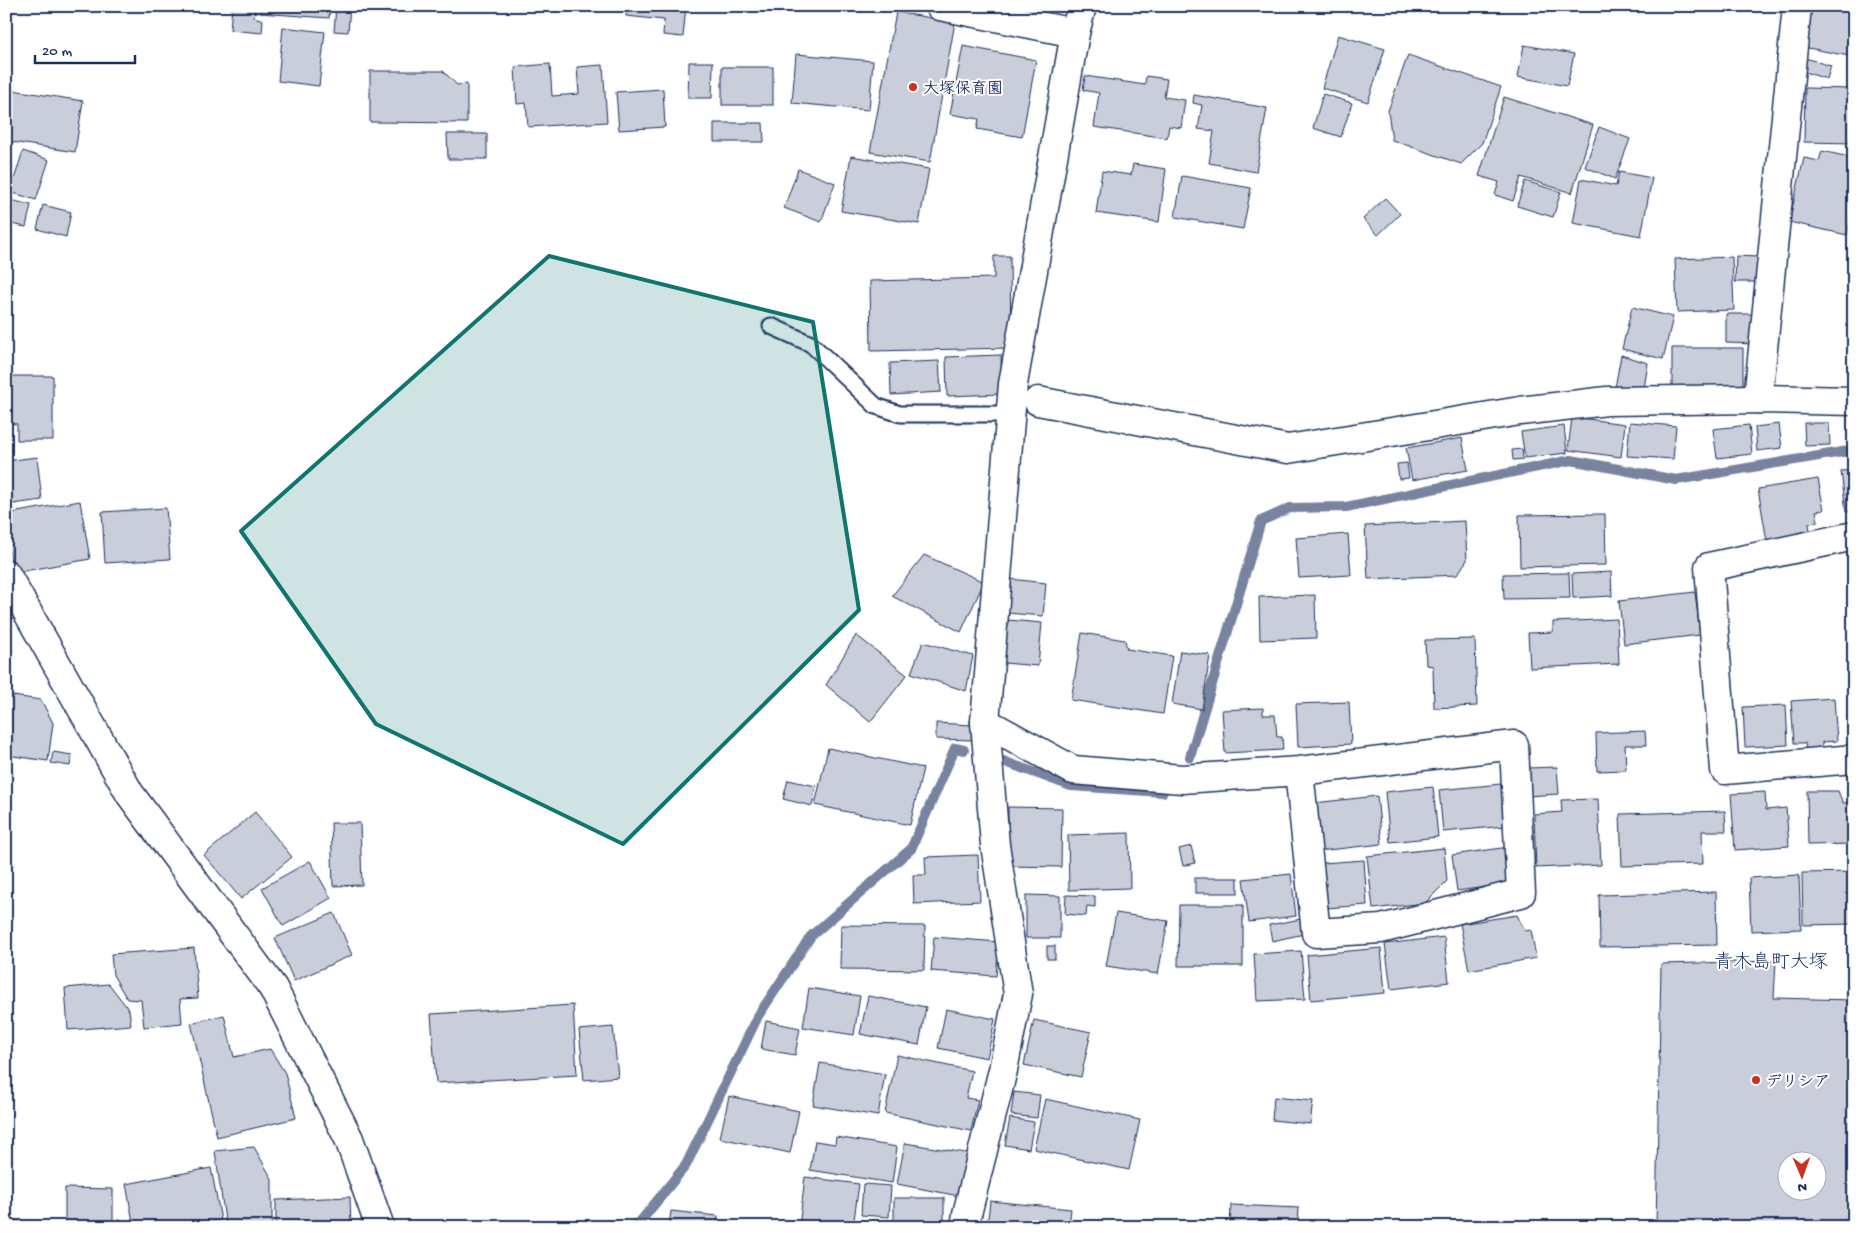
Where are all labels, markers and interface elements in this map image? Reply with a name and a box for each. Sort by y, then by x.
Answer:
scale bar [35,32,135,64]
text: 20 m [42,43,72,61]
place label: 大塚保育園 [923,79,1003,100]
marker: 大塚保育園 [907,81,919,93]
district label: 青木島町大塚 [1714,951,1828,975]
place label: デリシア [1766,1073,1830,1093]
marker: デリシア [1750,1074,1762,1086]
north arrow [1778,1150,1828,1200]
text: N [1798,1178,1807,1195]

